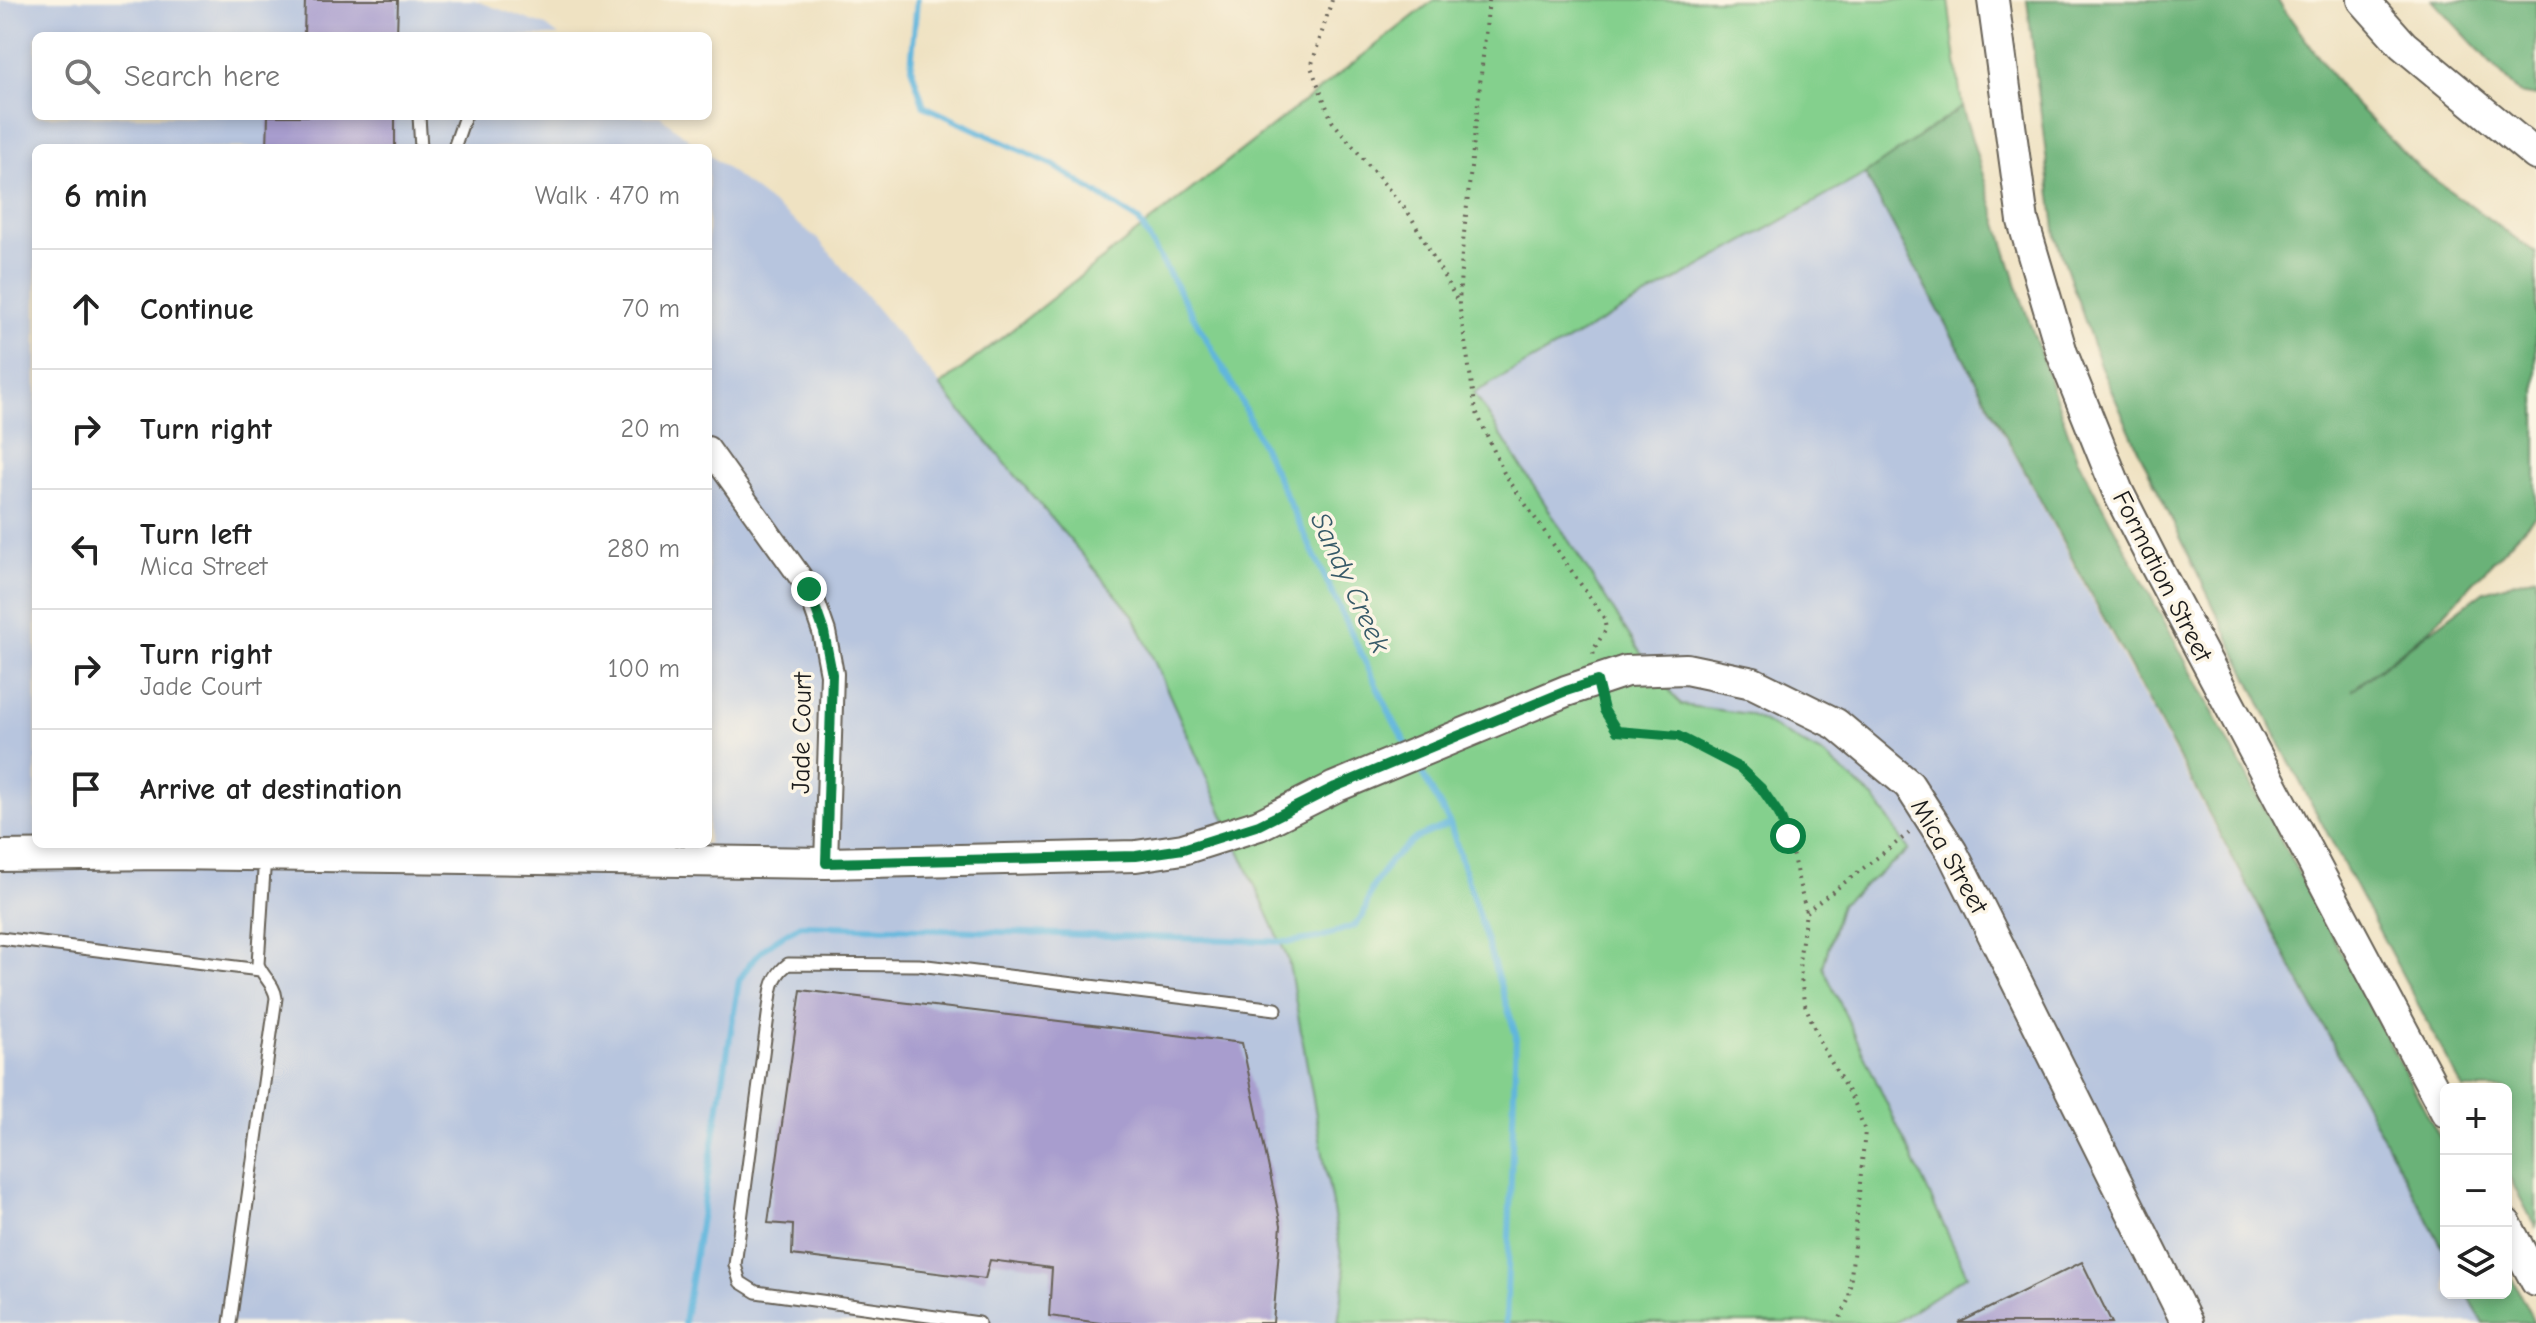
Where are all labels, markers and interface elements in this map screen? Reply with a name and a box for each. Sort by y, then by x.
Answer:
search box [32,32,712,120]
icon: search [60,54,104,98]
text: Search here [124,59,280,94]
text: 6 min [64,176,148,216]
text: Walk · 470 m [535,181,680,211]
icon: ahead [64,287,108,331]
text: Continue [140,292,254,327]
text: 70 m [622,294,680,324]
icon: right [64,407,108,451]
text: Turn right [140,412,272,447]
text: 20 m [620,414,680,444]
street label: Formation Street [2106,486,2219,668]
water label: Sandy Creek [1304,507,1397,658]
text: Turn left [140,517,252,552]
icon: left [64,527,108,571]
text: 280 m [607,534,680,564]
text: Mica Street [140,552,267,582]
route end [791,571,827,607]
text: Turn right [140,637,272,672]
icon: right [64,647,108,691]
text: 100 m [608,654,680,684]
street label: Jade Court [786,670,818,794]
text: Jade Court [140,672,262,702]
icon: arrive [64,767,108,811]
text: Arrive at destination [140,772,402,807]
street label: Mica Street [1904,794,1995,921]
route start [1770,818,1806,854]
map controls [2440,1083,2512,1299]
button: + [2440,1083,2512,1155]
button: − [2440,1155,2512,1227]
button: layers [2440,1227,2512,1299]

